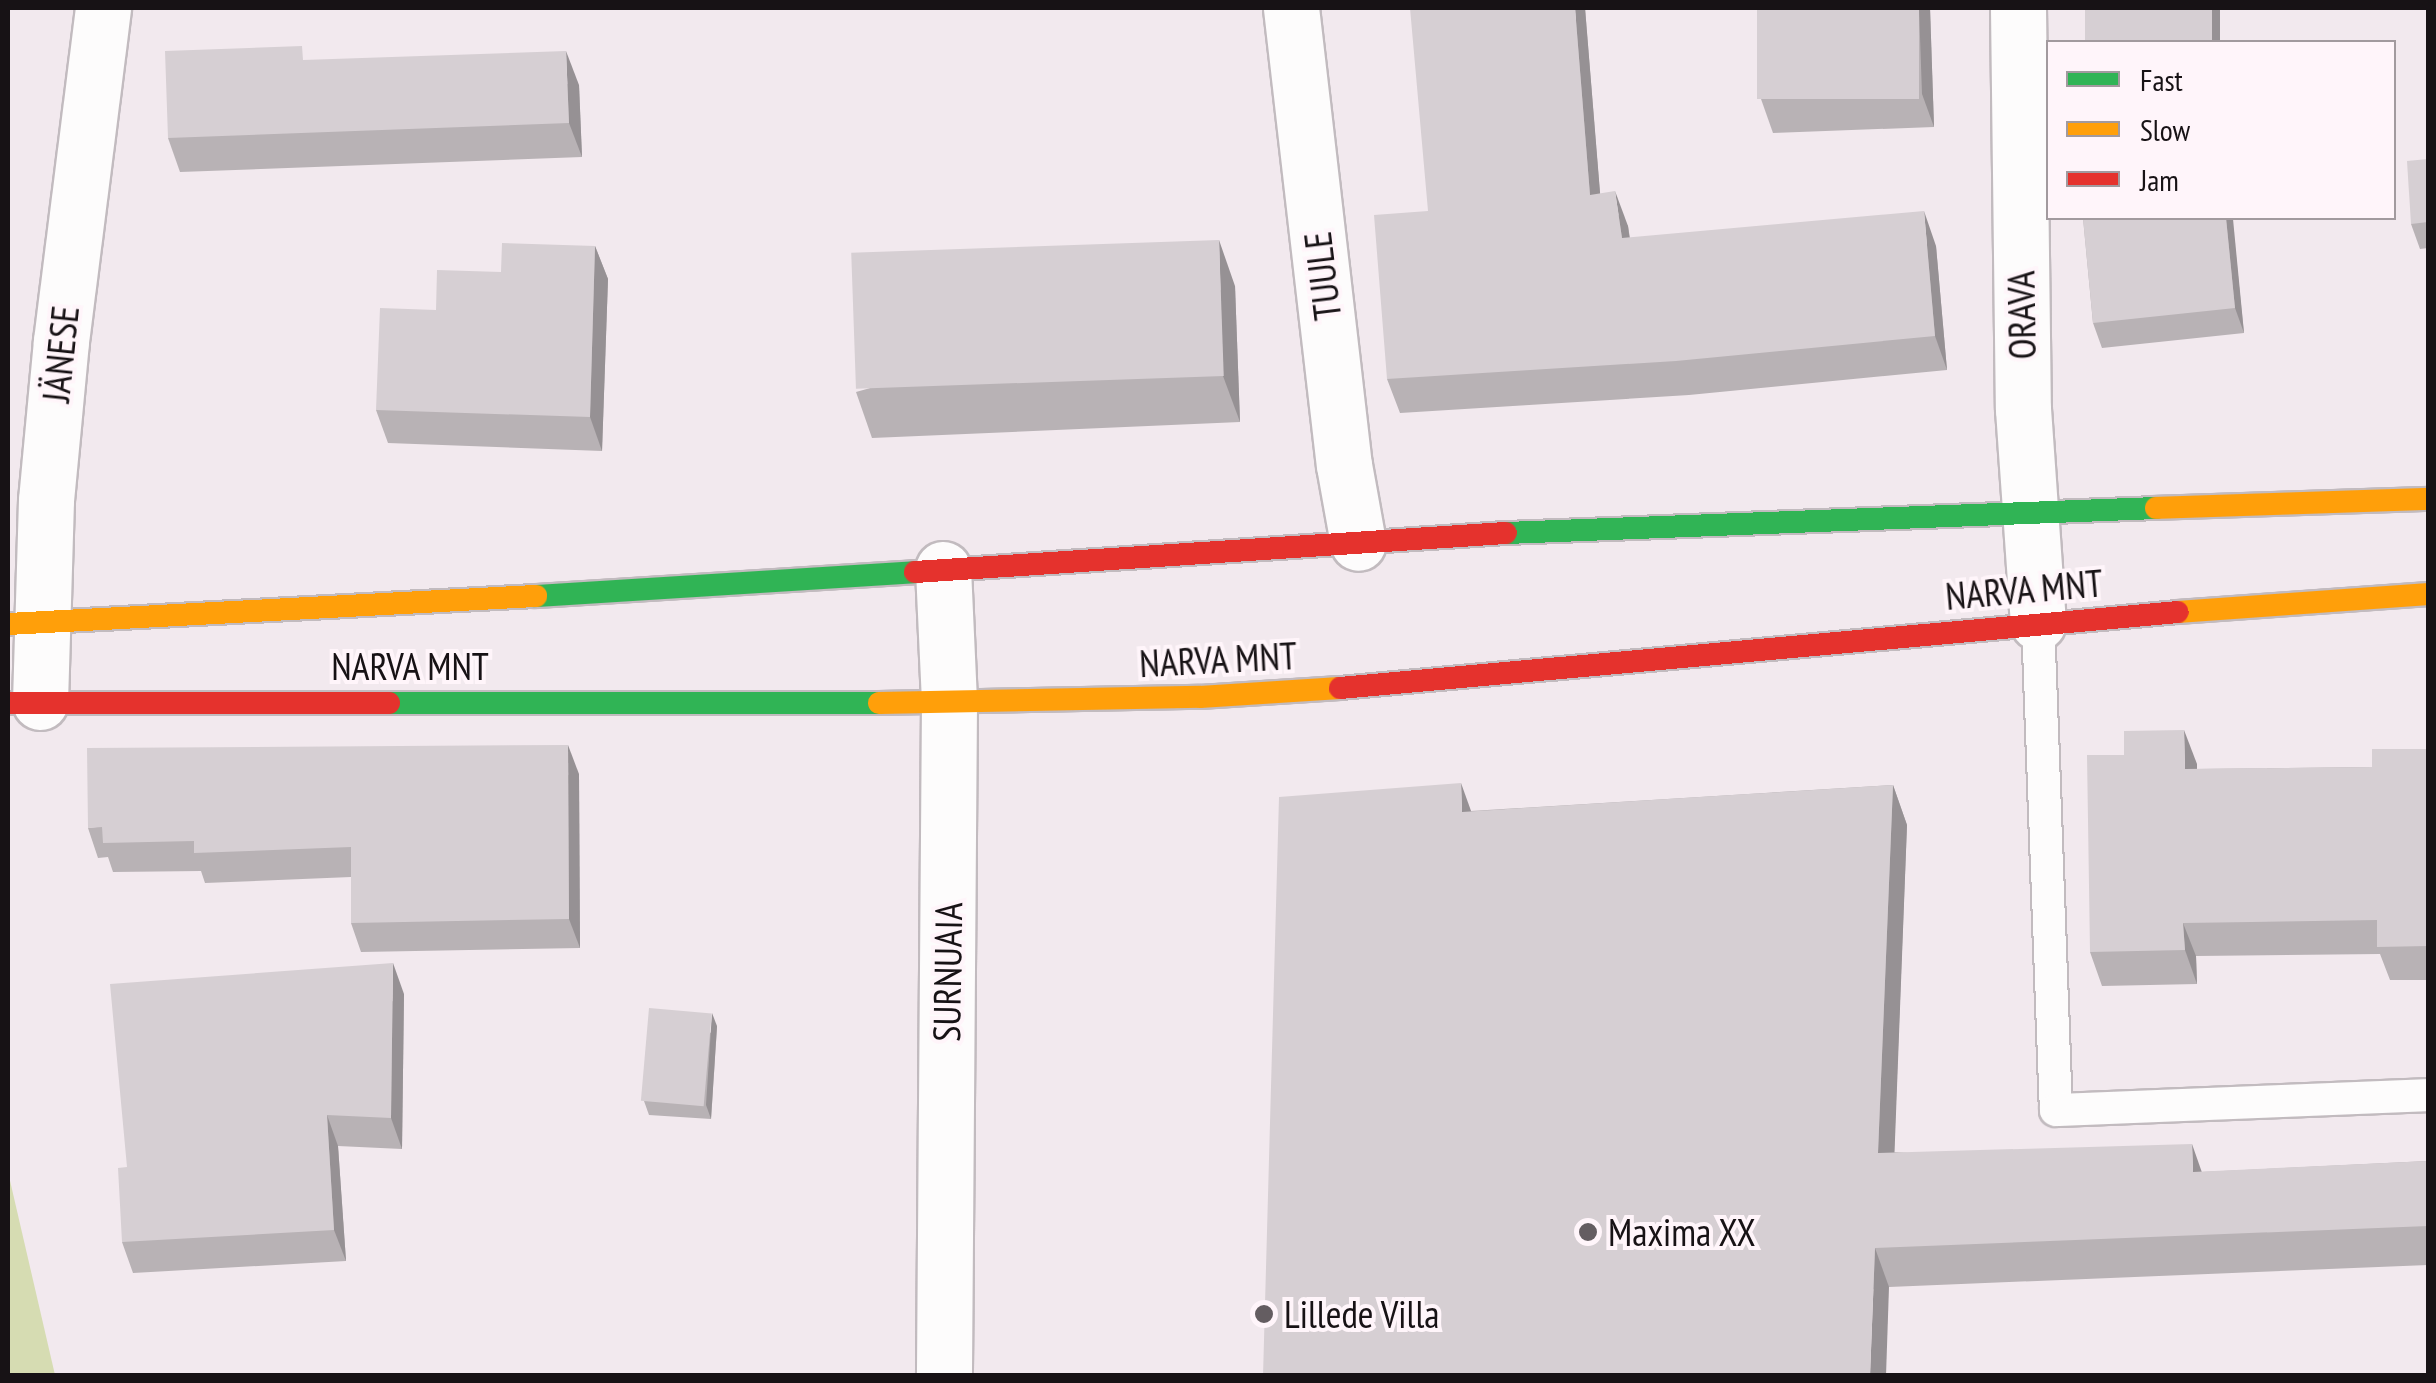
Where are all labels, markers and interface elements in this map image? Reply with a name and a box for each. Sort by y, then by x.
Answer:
legend [2046,40,2396,220]
text: Fast [2140,60,2183,99]
text: Slow [2140,110,2190,149]
text: Jam [2140,160,2179,199]
street label: TUULE [1294,229,1350,323]
street label: ORAVA [1997,270,2045,360]
street label: JÄNESE [32,304,88,404]
street label: NARVA MNT [1943,559,2105,619]
street label: NARVA MNT [1137,632,1299,686]
street label: NARVA MNT [331,643,489,689]
street label: SURNUAIA [923,902,971,1042]
place label: Maxima XX [1608,1209,1756,1255]
marker: Maxima XX [1577,1221,1599,1243]
place label: Lillede Villa [1284,1291,1440,1337]
marker: Lillede Villa [1253,1303,1275,1325]

